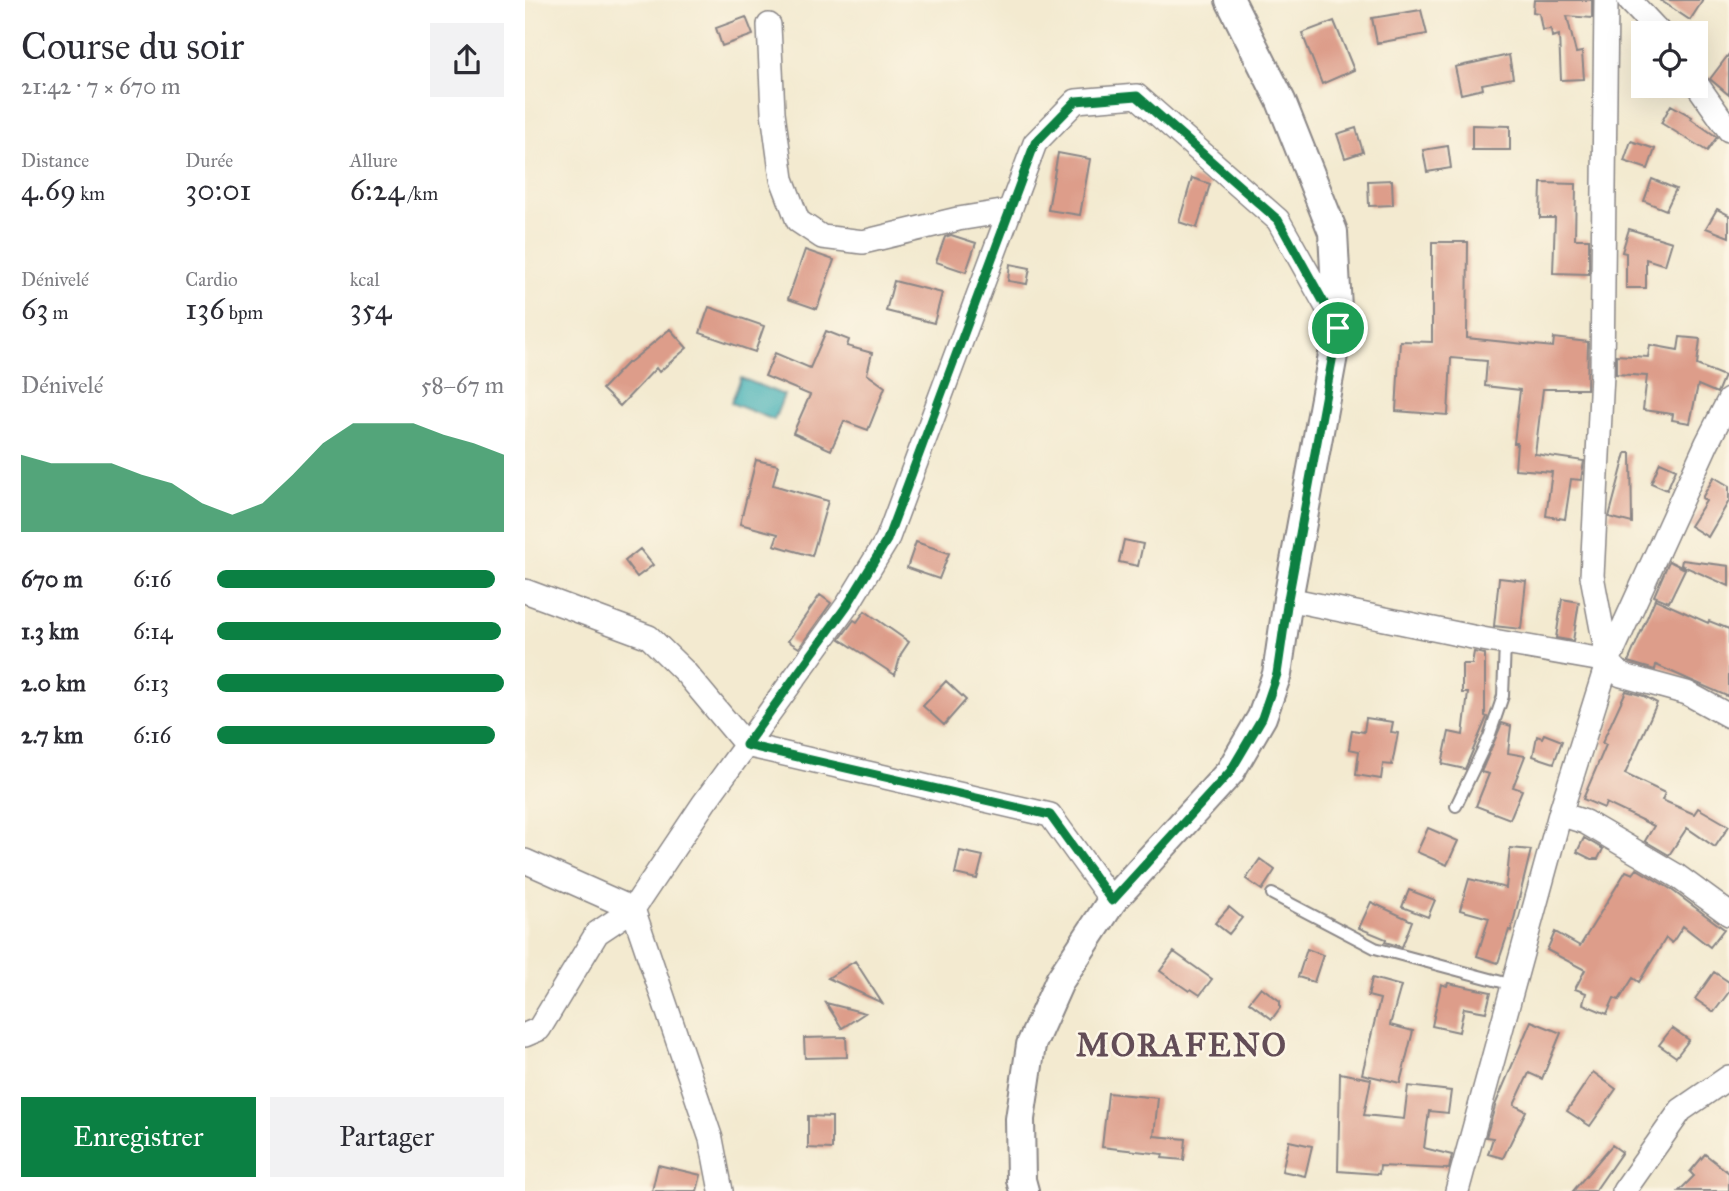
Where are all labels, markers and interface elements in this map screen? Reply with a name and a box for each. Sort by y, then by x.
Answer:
map controls [1631,21,1708,98]
button: locate [1631,21,1708,98]
text: Course du soir [21,23,244,69]
button: share [430,23,504,97]
text: 21:42 · 7 × 670 m [21,72,181,100]
text: Distance [21,149,89,172]
text: Durée [185,149,233,172]
text: Allure [350,149,398,172]
text: 4.69 [21,172,76,208]
text: 30:01 [185,172,251,208]
text: 6:24 [350,172,404,208]
text: km [76,182,105,205]
text: /km [404,182,438,205]
text: Dénivelé [21,268,89,291]
text: Cardio [185,268,238,291]
text: kcal [350,268,380,291]
text: 63 [21,291,48,327]
text: 136 [185,291,225,327]
text: 354 [350,291,392,327]
pin [1308,298,1368,358]
text: m [48,301,68,324]
text: bpm [225,301,263,324]
icon: arrive [1319,309,1357,347]
text: Dénivelé [21,371,103,399]
text: 58–67 m [421,371,504,399]
text: 670 m [21,565,83,593]
text: 6:16 [133,565,171,593]
text: 1.3 km [21,617,79,645]
text: 6:14 [133,617,173,645]
text: 2.0 km [21,669,86,697]
text: 6:13 [133,669,169,697]
text: 2.7 km [21,721,83,749]
text: 6:16 [133,721,171,749]
district label: MORAFENO [1076,1026,1288,1065]
button: Enregistrer [21,1097,256,1177]
button: Partager [270,1097,504,1177]

